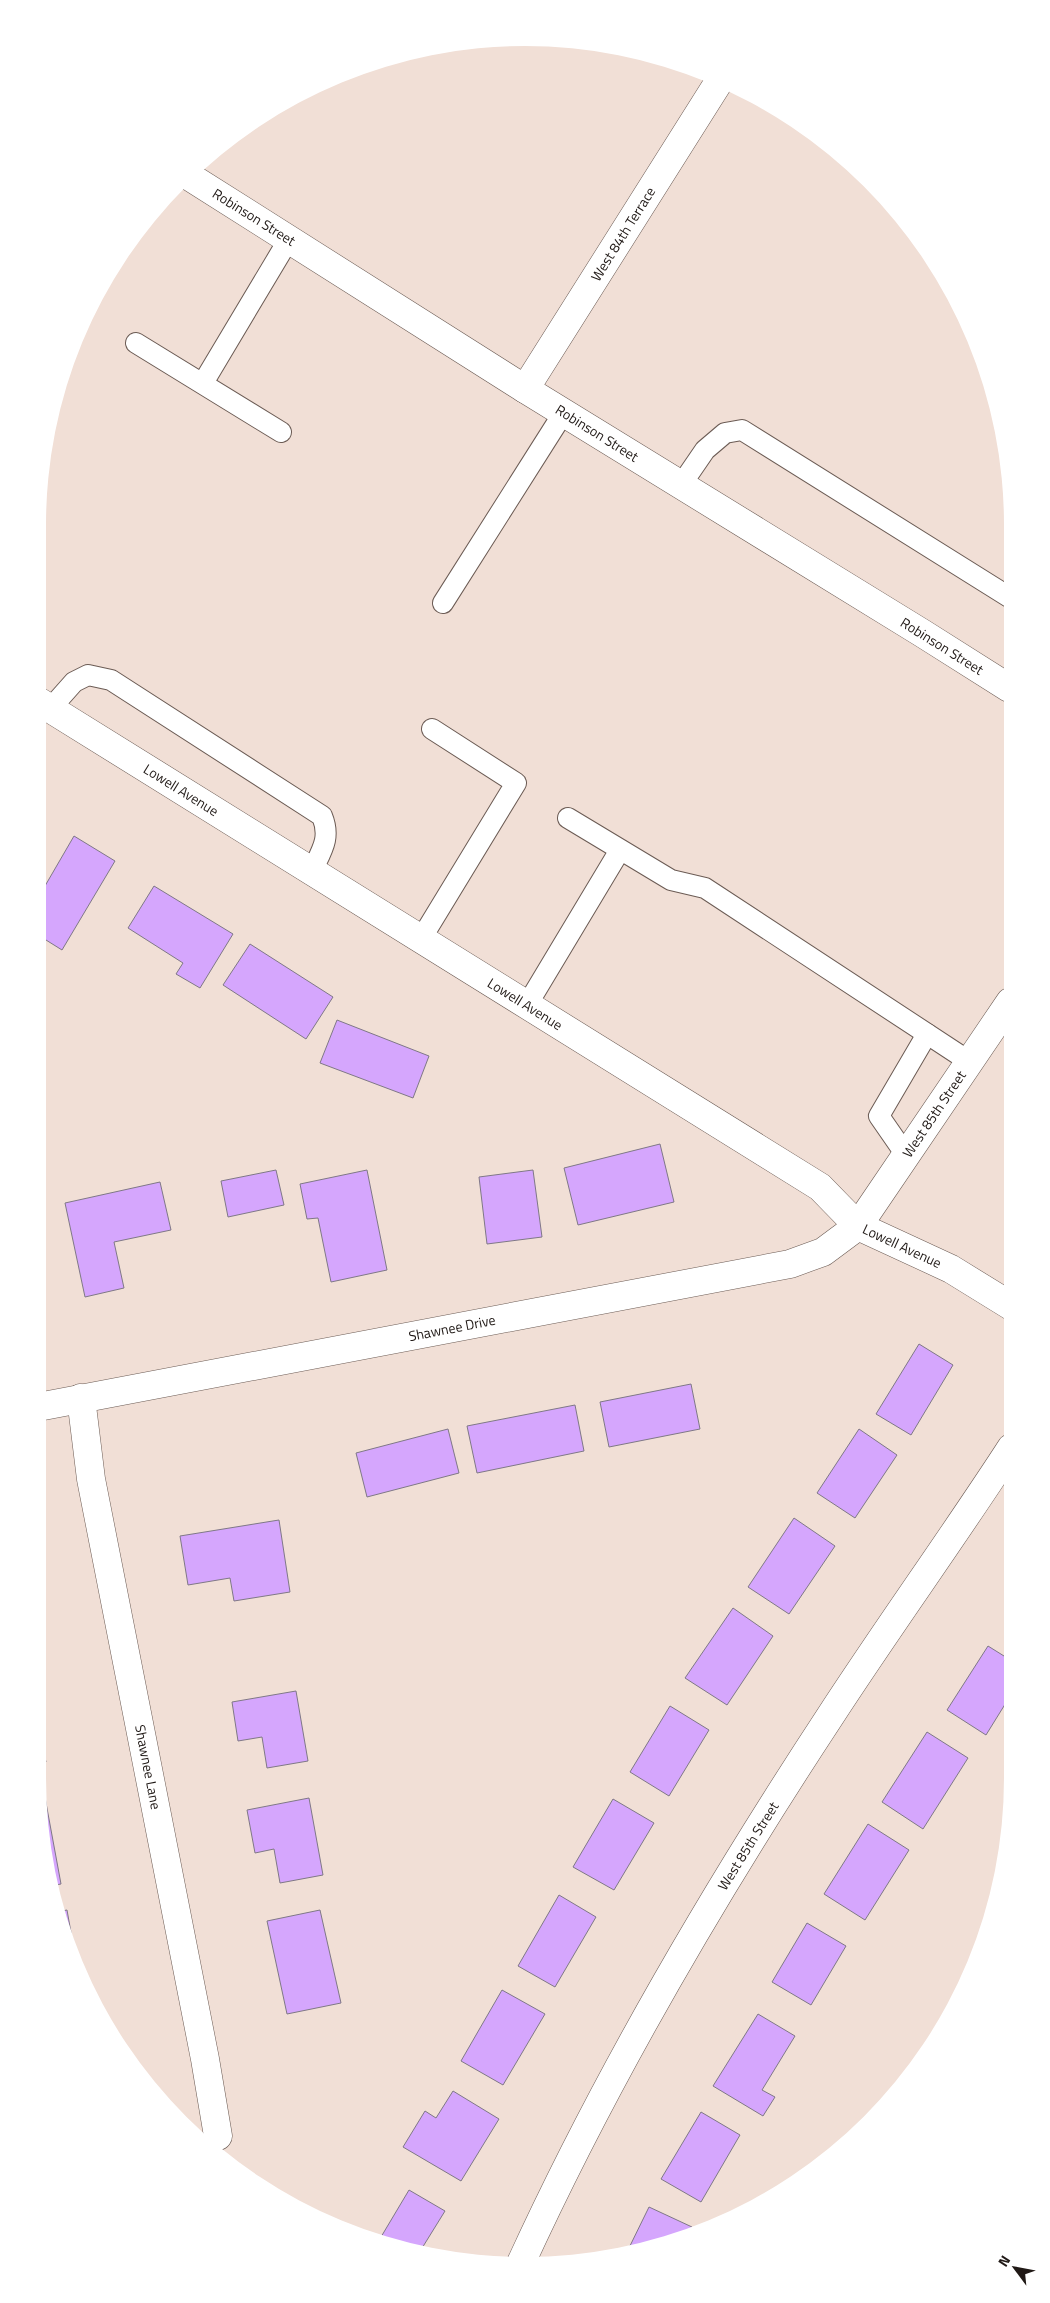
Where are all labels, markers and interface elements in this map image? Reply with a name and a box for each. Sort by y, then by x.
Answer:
street label: West 84th Terrace [585,182,660,285]
street label: Robinson Street [209,183,300,251]
street label: Robinson Street [552,399,643,467]
street label: Robinson Street [897,612,988,680]
street label: Lowell Avenue [140,758,223,821]
street label: Lowell Avenue [484,972,567,1035]
street label: West 85th Street [897,1066,971,1161]
street label: Lowell Avenue [859,1218,945,1273]
street label: Shawnee Drive [407,1309,497,1346]
street label: Shawnee Lane [130,1723,167,1811]
street label: West 85th Street [712,1797,783,1894]
north arrow [990,2243,1040,2293]
text: N [992,2251,1015,2271]

